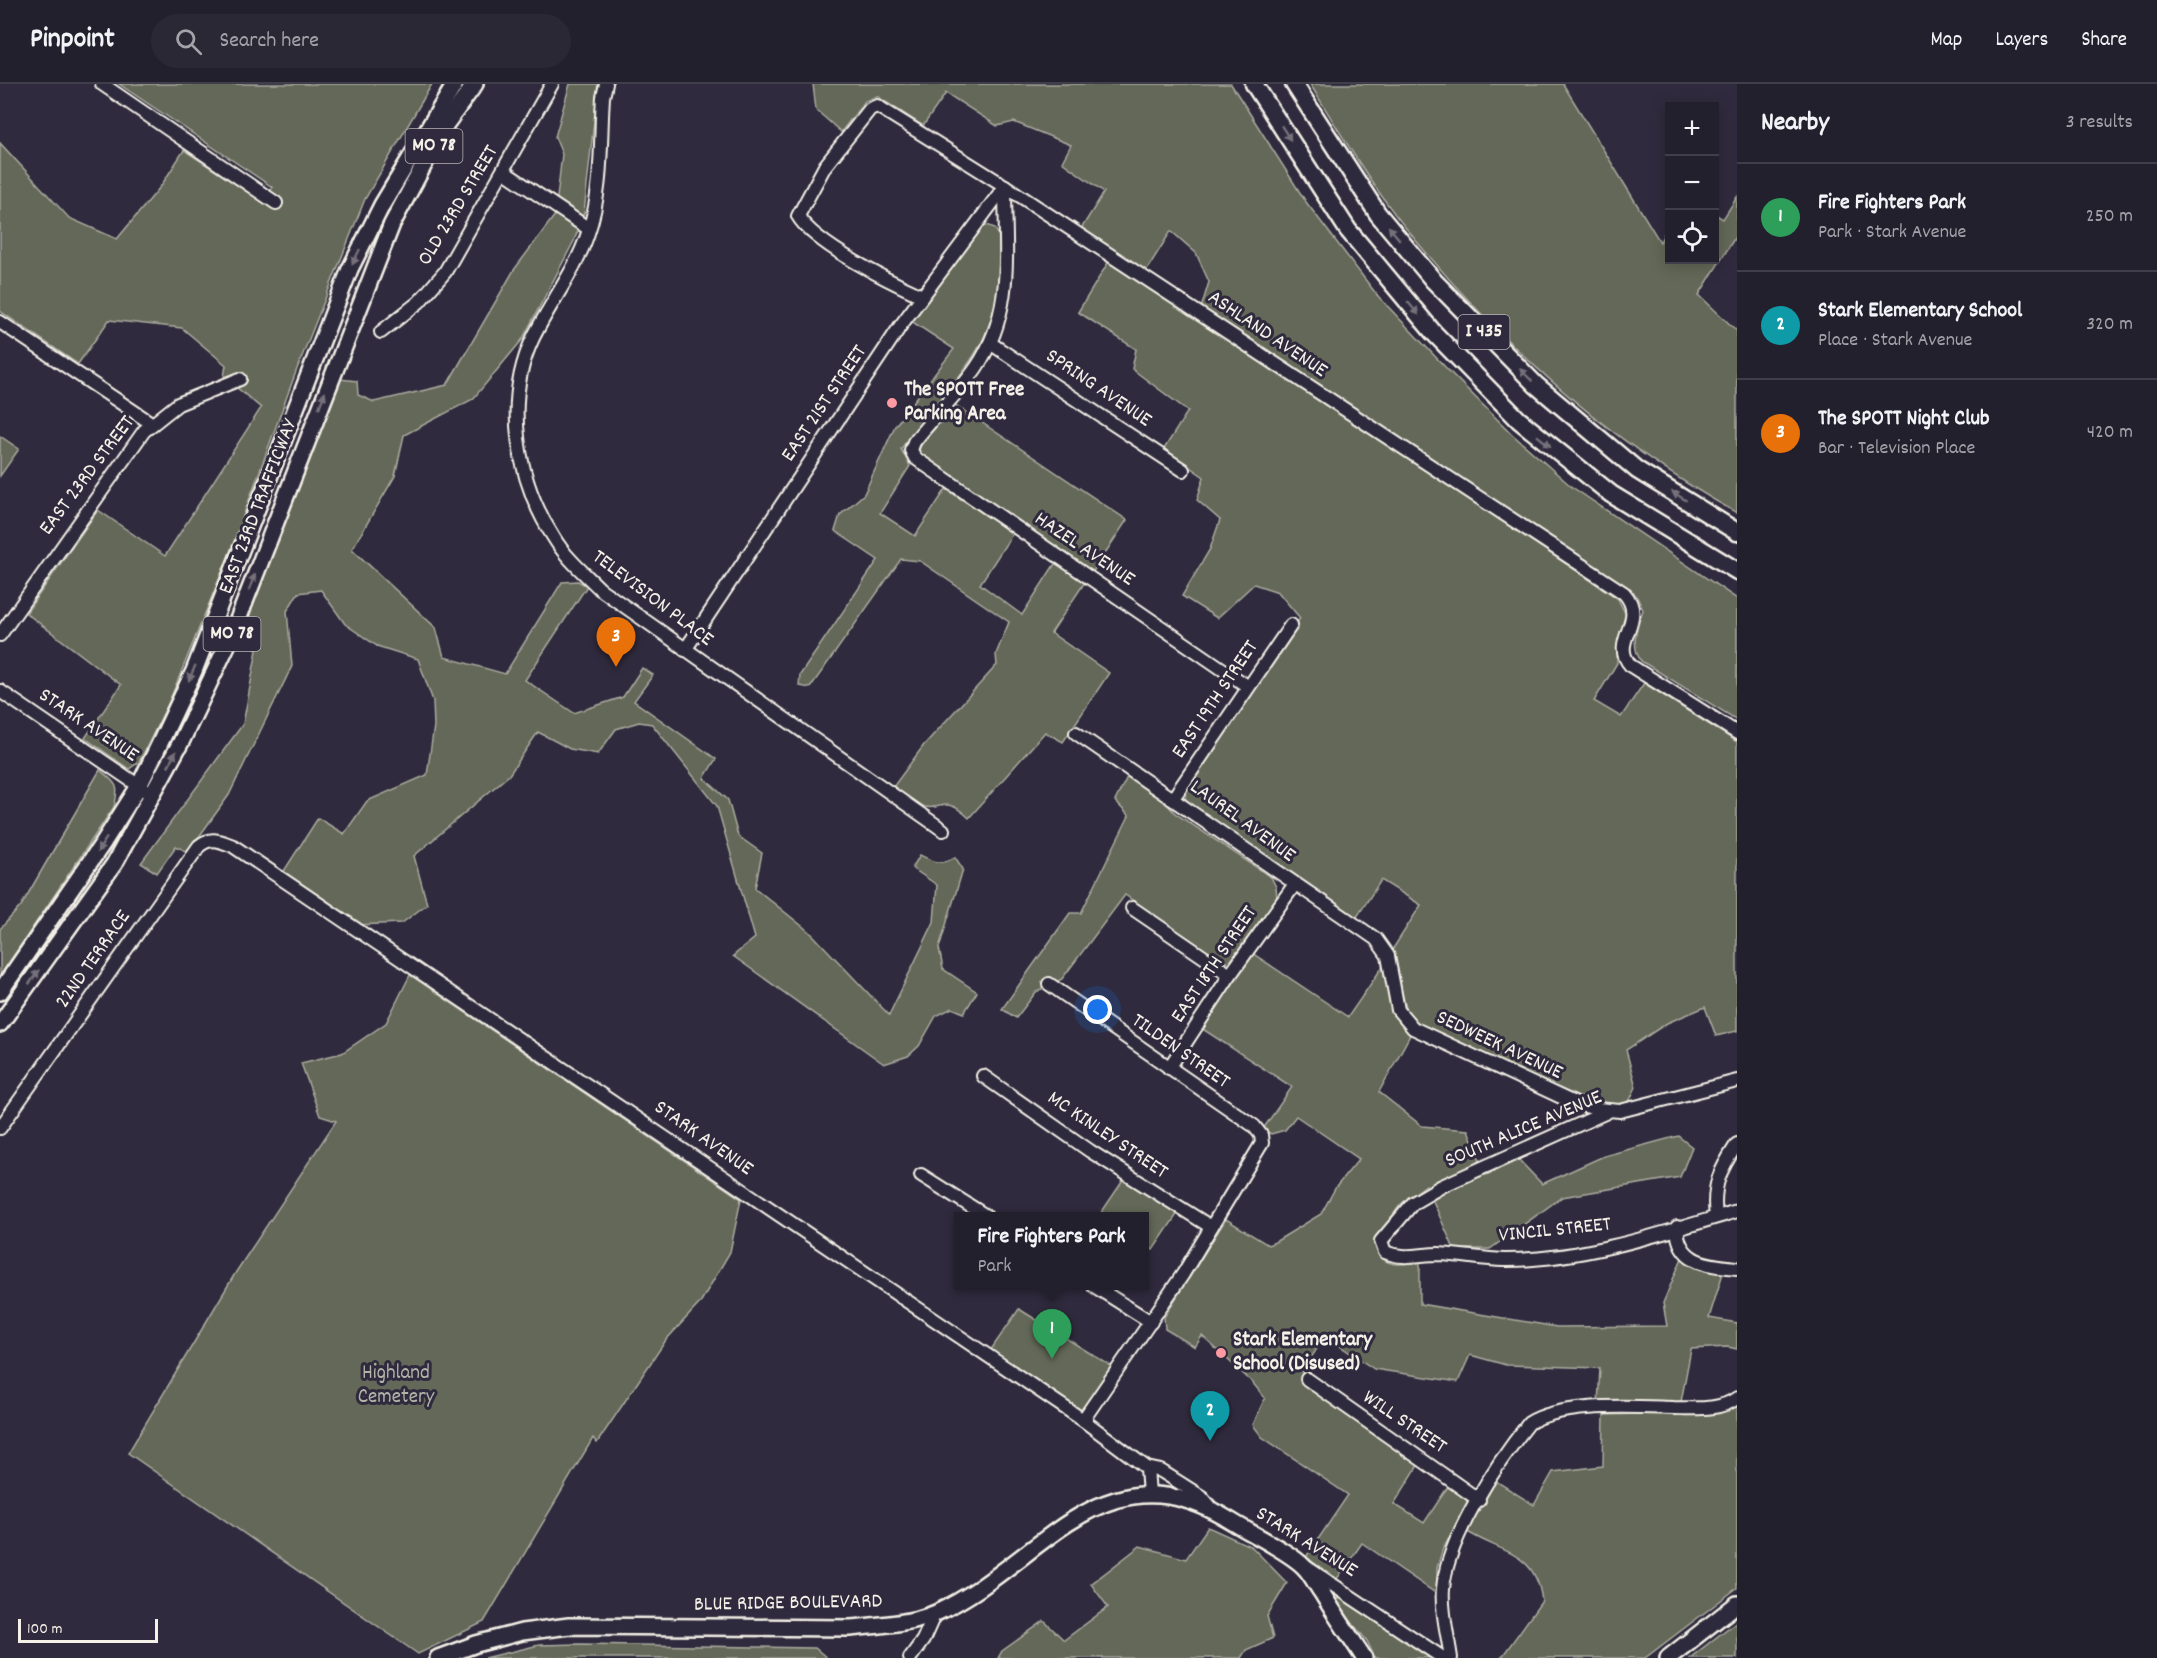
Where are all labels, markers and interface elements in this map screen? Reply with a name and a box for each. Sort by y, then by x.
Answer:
search box [151,14,571,68]
text: Pinpoint [30,21,115,61]
icon: search [172,25,205,58]
text: Search here [220,26,319,57]
text: Map [1931,26,1962,56]
text: Layers [1995,26,2048,56]
text: Share [2081,26,2127,56]
map controls [1665,102,1719,264]
button: + [1665,102,1719,156]
text: Nearby [1761,105,1829,142]
text: 3 results [2066,109,2133,137]
one-way arrow [1280,125,1291,141]
road number: MO 78 [406,129,462,163]
street label: OLD 23RD STREET [411,139,507,272]
button: − [1665,156,1719,210]
text: Fire Fighters Park [1818,188,1966,219]
text: 1 [1778,203,1783,231]
text: 250 m [2086,203,2133,231]
button: locate [1665,210,1719,264]
text: Park · Stark Avenue [1818,219,1966,247]
one-way arrow [1387,225,1400,241]
one-way arrow [351,248,361,266]
street label: ASHLAND AVENUE [1201,284,1333,386]
text: Stark Elementary School [1818,296,2022,327]
one-way arrow [1406,300,1419,316]
text: 2 [1776,311,1785,339]
text: 320 m [2086,311,2133,339]
road number: I 435 [1458,315,1510,349]
text: Place · Stark Avenue [1818,327,1972,355]
street label: EAST 21ST STREET [775,339,876,468]
street label: SPRING AVENUE [1039,342,1158,436]
one-way arrow [1520,369,1534,383]
place label: The SPOTT Free Parking Area [904,376,1024,430]
one-way arrow [317,390,327,408]
marker: The SPOTT Free Parking Area [885,396,899,410]
text: The SPOTT Night Club [1818,404,1989,435]
street label: EAST 23RD STREET [33,409,143,542]
street label: EAST 23RD TRAFFICWAY [212,414,307,599]
text: 3 [1776,419,1785,447]
text: 420 m [2087,419,2133,447]
one-way arrow [1536,434,1552,447]
text: Bar · Television Place [1818,435,1975,463]
one-way arrow [1671,491,1687,502]
street label: HAZEL AVENUE [1028,505,1141,595]
street label: TELEVISION PLACE [585,543,719,655]
one-way arrow [248,573,258,591]
road number: MO 78 [204,617,260,651]
pin: 3 [596,618,636,667]
street label: EAST 19TH STREET [1165,634,1267,765]
one-way arrow [187,664,197,682]
street label: STARK AVENUE [32,681,144,771]
one-way arrow [167,751,177,768]
street label: LAUREL AVENUE [1183,773,1302,871]
one-way arrow [96,837,107,854]
street label: EAST 18TH STREET [1165,900,1266,1030]
street label: 22ND TERRACE [49,904,139,1015]
one-way arrow [28,969,40,985]
your location [1083,995,1112,1024]
street label: SEDWEEK AVENUE [1431,1004,1568,1089]
street label: TILDEN STREET [1125,1007,1236,1097]
street label: SOUTH ALICE AVENUE [1441,1083,1608,1177]
street label: MC KINLEY STREET [1041,1084,1174,1188]
street label: STARK AVENUE [647,1094,759,1185]
street label: VINCIL STREET [1497,1210,1613,1252]
popup [954,1212,1149,1290]
text: Fire Fighters Park [977,1222,1126,1253]
text: Park [977,1253,1012,1281]
pin: 1 [1032,1310,1072,1359]
place label: Stark Elementary School (Disused) [1233,1326,1374,1380]
marker: Stark Elementary School (Disused) [1214,1346,1228,1360]
park label: Highland Cemetery [358,1359,435,1413]
street label: WILL STREET [1356,1384,1453,1463]
pin: 2 [1190,1392,1230,1441]
street label: STARK AVENUE [1249,1500,1363,1586]
street label: BLUE RIDGE BOULEVARD [694,1587,883,1621]
scale bar [18,1616,158,1644]
text: 100 m [27,1618,63,1641]

